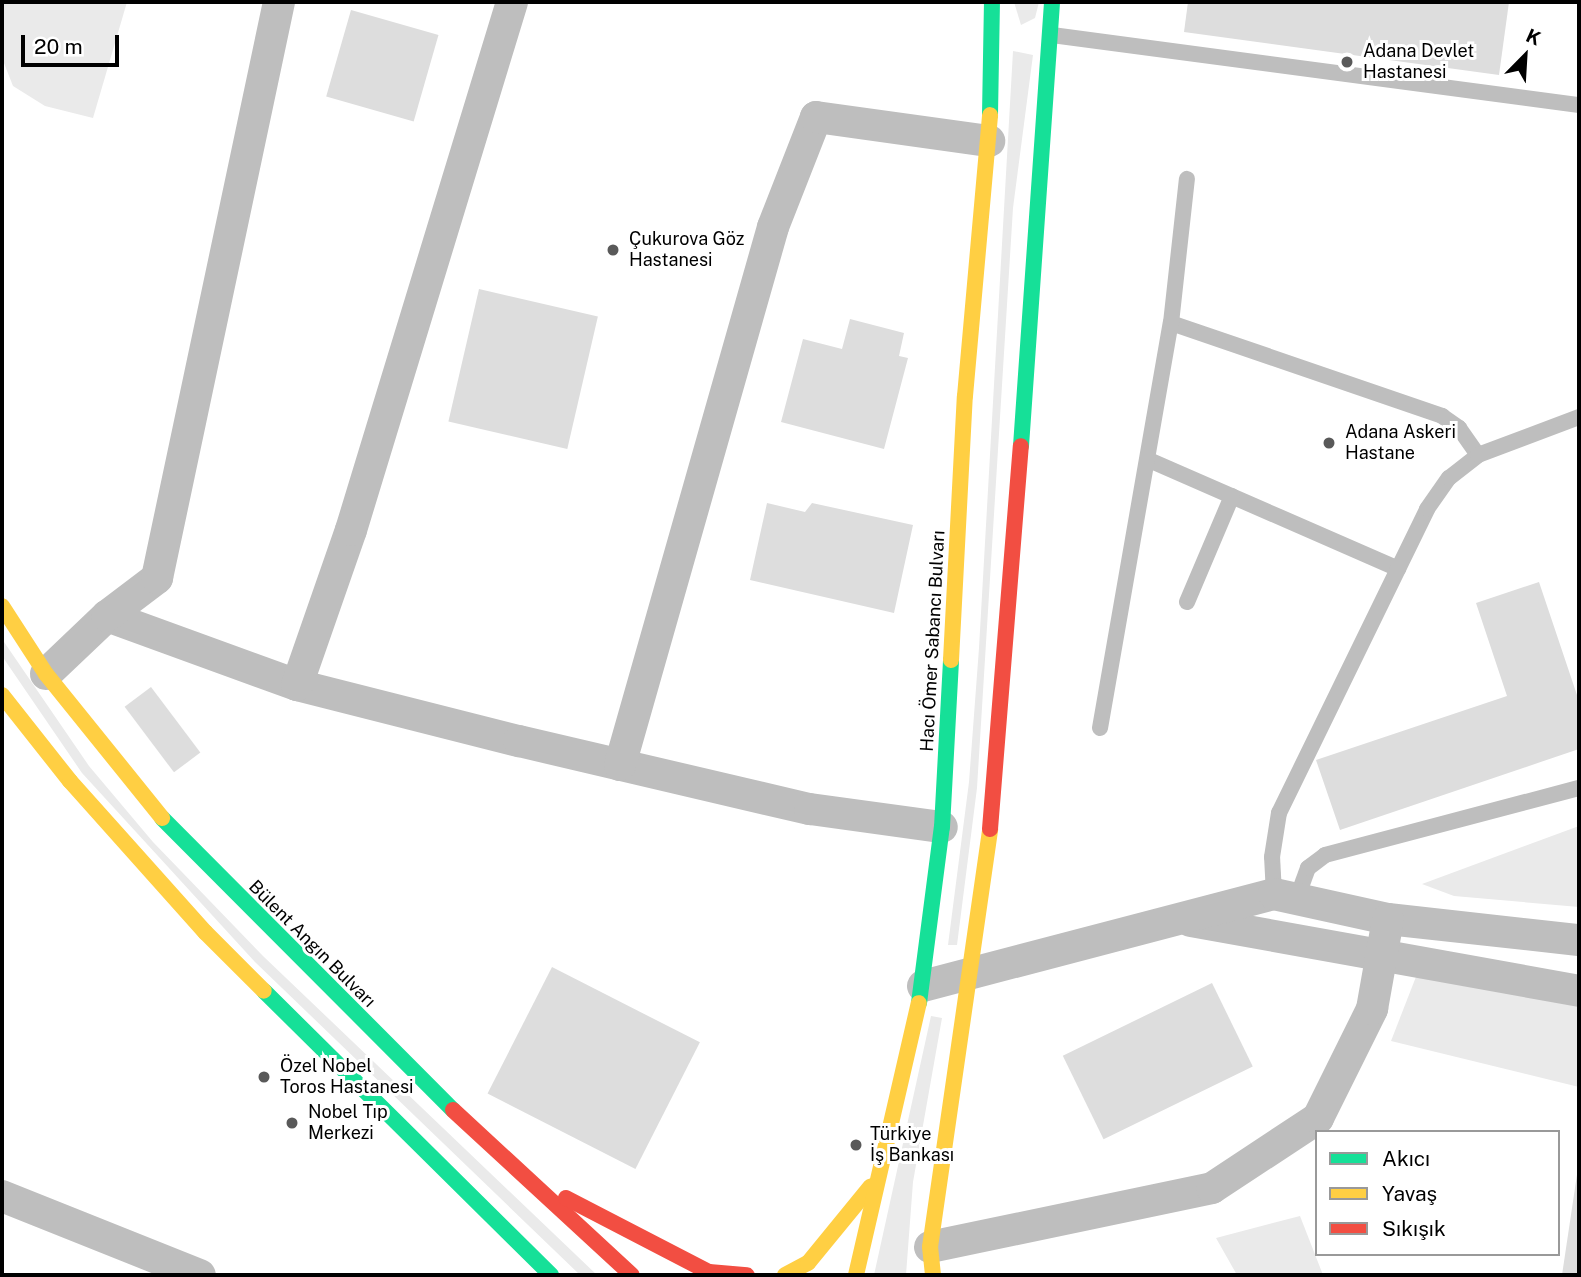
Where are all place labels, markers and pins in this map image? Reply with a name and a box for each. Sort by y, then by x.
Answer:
place label: Adana Devlet Hastanesi [1363,41,1474,84]
marker: Adana Devlet Hastanesi [1337,52,1357,72]
place label: Çukurova Göz Hastanesi [629,229,744,272]
marker: Çukurova Göz Hastanesi [603,240,623,260]
place label: Adana Askeri Hastane [1345,422,1456,464]
marker: Adana Askeri Hastane [1319,433,1339,453]
place label: Özel Nobel Toros Hastanesi [280,1056,414,1098]
marker: Özel Nobel Toros Hastanesi [254,1067,274,1087]
place label: Nobel Tıp Merkezi [308,1102,388,1144]
marker: Nobel Tıp Merkezi [282,1113,302,1133]
place label: Türkiye İş Bankası [870,1124,954,1166]
marker: Türkiye İş Bankası [848,1137,864,1153]

